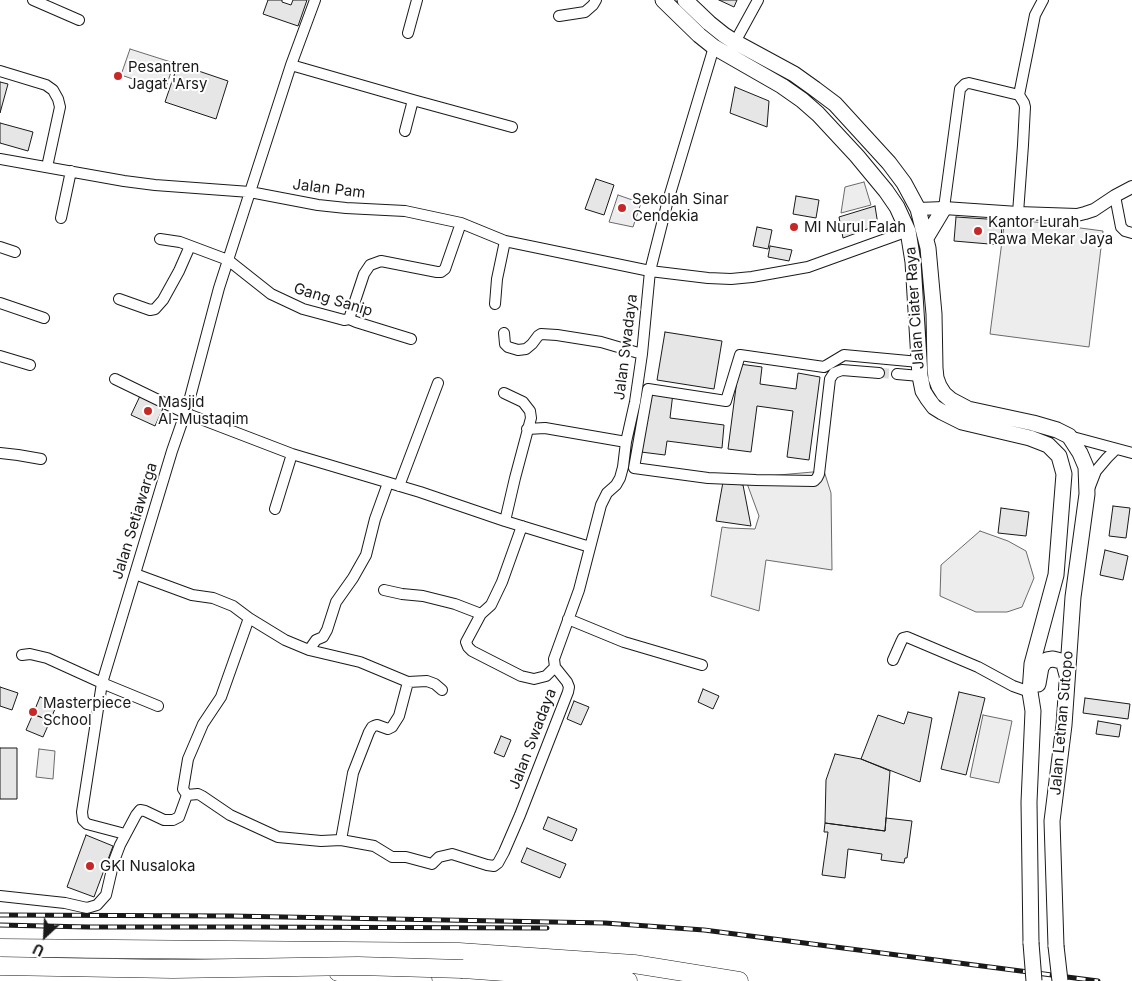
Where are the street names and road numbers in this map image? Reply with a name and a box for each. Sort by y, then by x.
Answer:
street label: Jalan Pam [292,176,366,202]
street label: Jalan Ciater Raya [902,246,928,370]
street label: Gang Sanip [291,279,375,321]
street label: Jalan Swadaya [611,293,641,401]
street label: Jalan Setiawarga [109,460,161,582]
street label: Jalan Letnan Sutopo [1047,650,1077,796]
street label: Jalan Swadaya [505,686,561,792]

